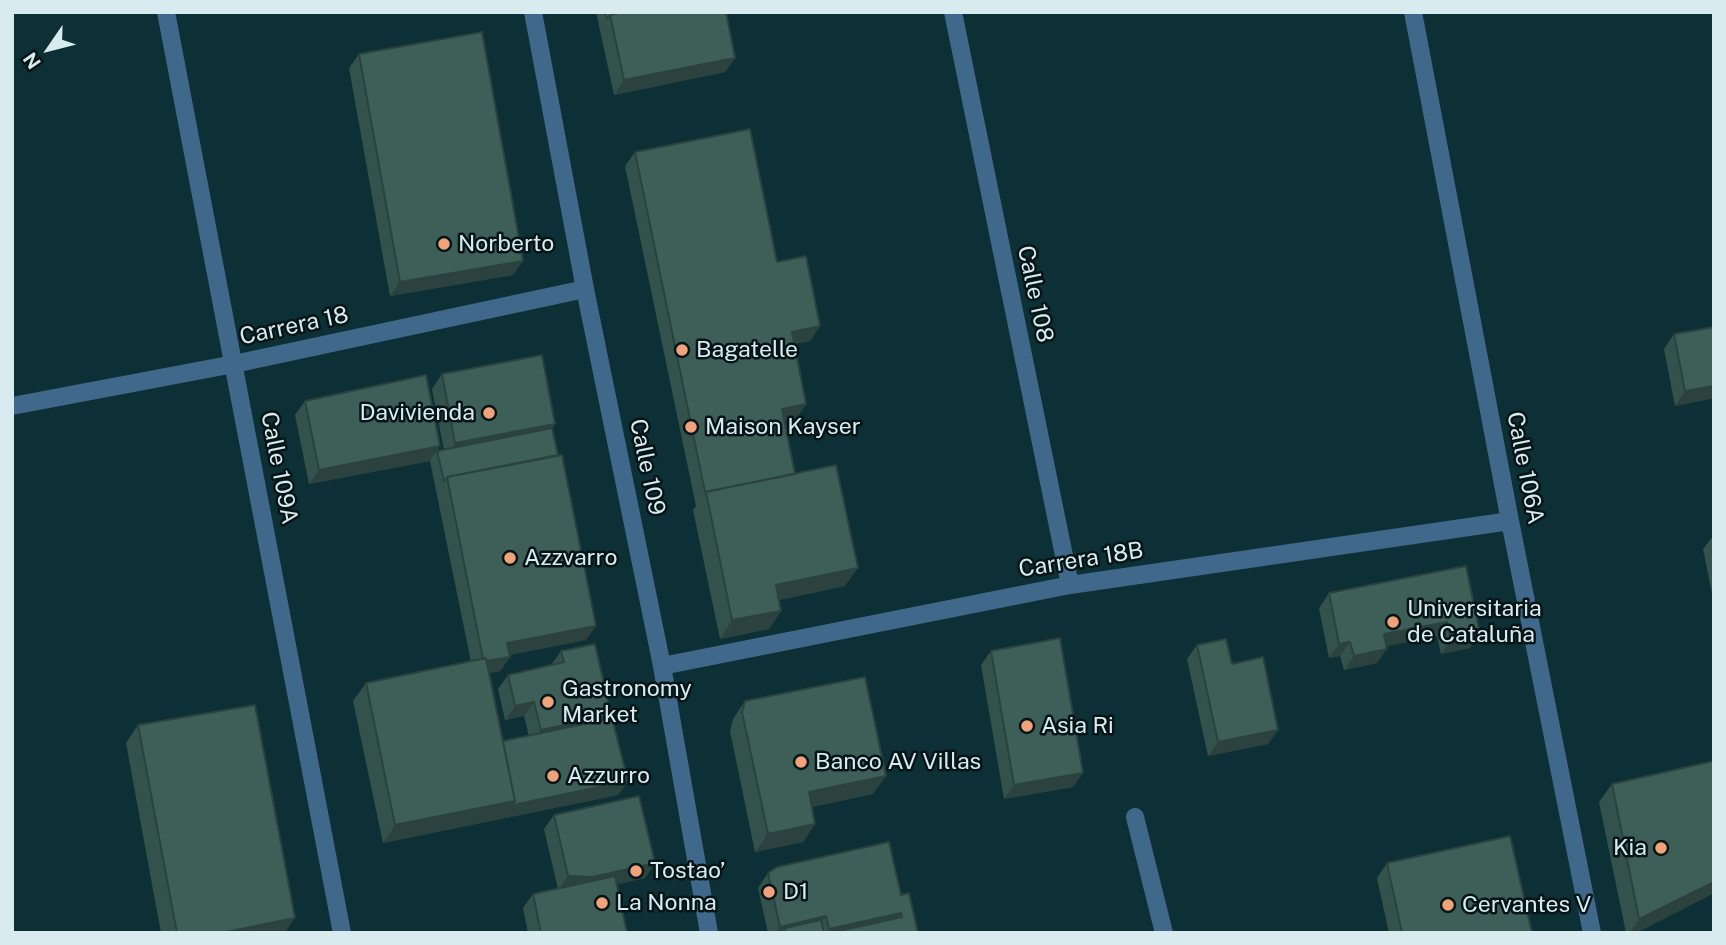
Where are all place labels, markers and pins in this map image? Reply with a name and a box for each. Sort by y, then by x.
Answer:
place label: Norberto [458,230,554,258]
marker: Norberto [436,236,452,252]
place label: Bagatelle [696,336,798,364]
marker: Bagatelle [674,342,690,358]
place label: Davivienda [359,399,475,427]
marker: Davivienda [481,405,497,421]
place label: Maison Kayser [705,413,861,441]
marker: Maison Kayser [683,419,699,435]
place label: Azzvarro [524,544,617,572]
marker: Azzvarro [502,550,518,566]
place label: Universitaria de Cataluña [1407,595,1542,649]
marker: Universitaria de Cataluña [1385,614,1401,630]
place label: Gastronomy Market [562,675,692,729]
marker: Gastronomy Market [540,694,556,710]
place label: Asia Ri [1041,712,1114,740]
marker: Asia Ri [1019,718,1035,734]
place label: Banco AV Villas [815,748,981,776]
marker: Banco AV Villas [793,754,809,770]
place label: Azzurro [567,762,650,790]
marker: Azzurro [545,768,561,784]
place label: Kia [1613,834,1647,862]
marker: Kia [1653,840,1669,856]
place label: Tostao’ [650,857,725,885]
marker: Tostao’ [628,863,644,879]
place label: D1 [783,878,808,906]
marker: D1 [761,884,777,900]
place label: La Nonna [616,889,717,917]
place label: Cervantes V [1462,891,1591,919]
marker: La Nonna [594,895,610,911]
marker: Cervantes V [1440,897,1456,913]

